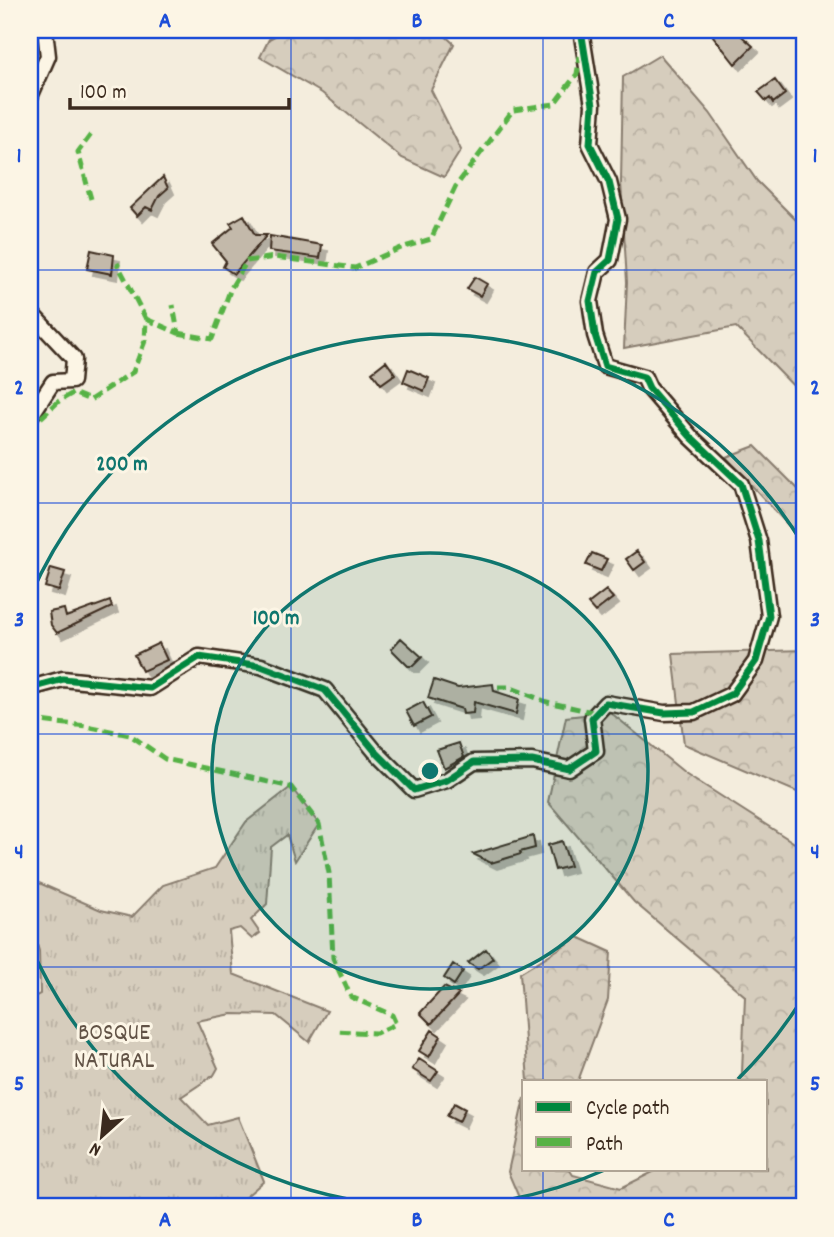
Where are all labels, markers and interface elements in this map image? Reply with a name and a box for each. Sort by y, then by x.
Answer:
text: A [159,6,171,39]
text: B [412,6,423,39]
text: C [663,6,675,39]
scale bar [70,66,289,110]
text: 100 m [80,79,127,109]
text: 1 [16,141,22,174]
text: 1 [812,141,818,174]
text: 2 [14,373,24,406]
text: 2 [810,373,820,406]
text: 200 m [96,451,148,481]
text: 3 [14,605,24,638]
text: 100 m [253,605,299,635]
text: 3 [810,605,820,638]
centre of rings [418,759,442,783]
text: 4 [14,837,24,870]
text: 4 [810,837,820,870]
park label: BOSQUE NATURAL [74,1017,155,1079]
text: 5 [14,1069,24,1102]
text: 5 [810,1069,820,1102]
legend [522,1080,768,1170]
text: Cycle path [586,1095,669,1125]
north arrow [66,1100,136,1170]
text: Path [586,1131,623,1161]
text: N [86,1134,106,1162]
text: A [159,1205,171,1237]
text: B [412,1205,423,1237]
text: C [663,1205,675,1237]

